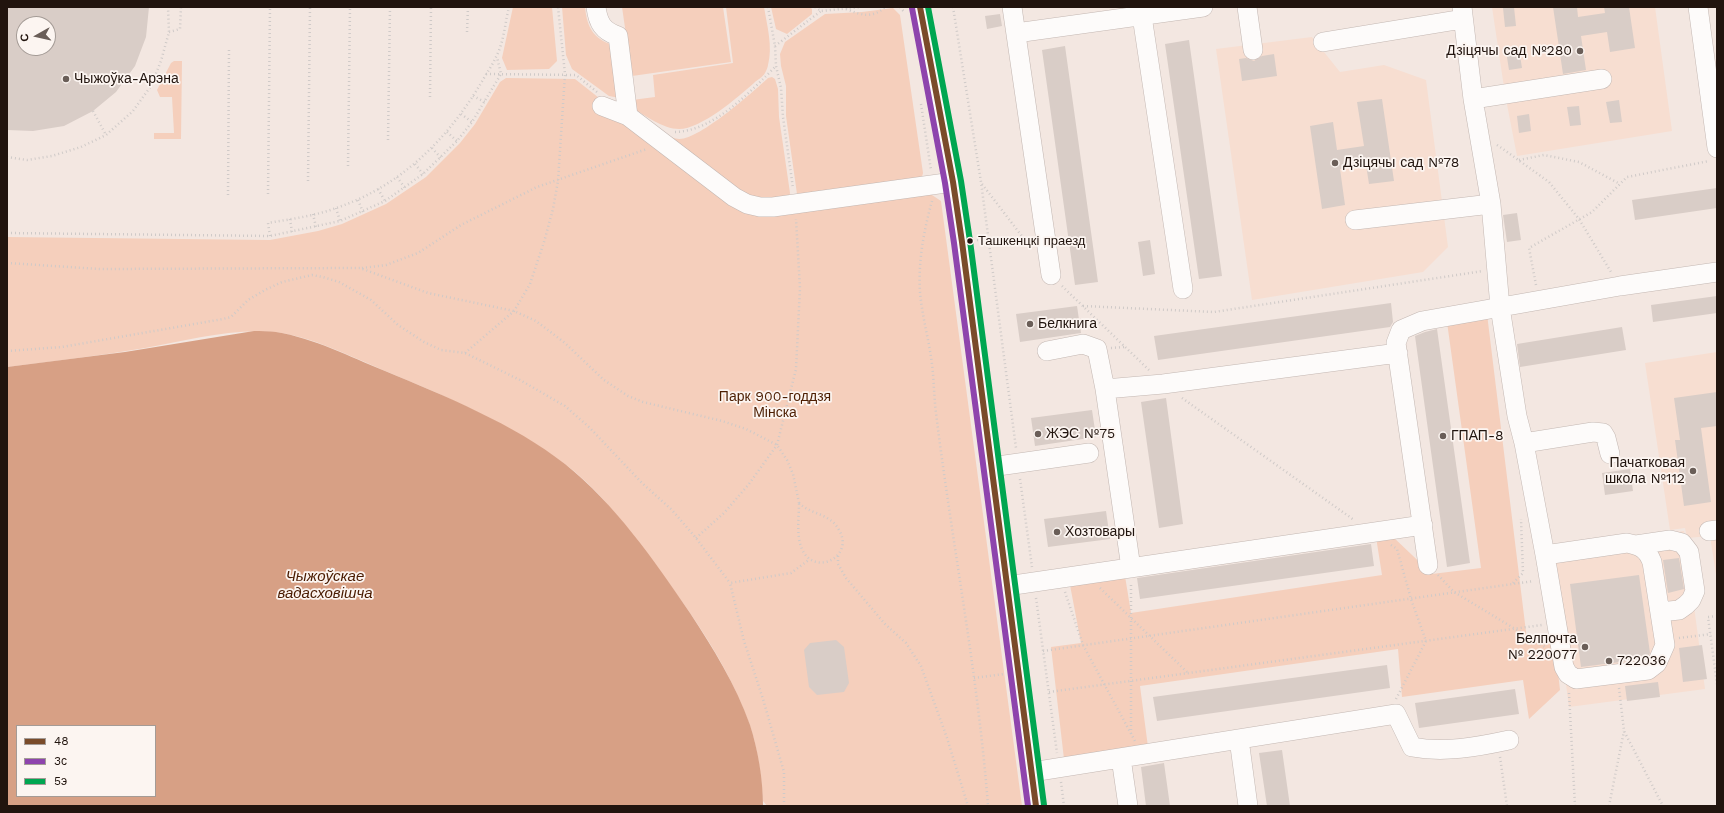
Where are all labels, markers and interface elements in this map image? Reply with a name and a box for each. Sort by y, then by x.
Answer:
north arrow [16,16,56,56]
text: С [18,33,32,42]
place label: Дзіцячы сад №280 [1446,43,1572,59]
marker: Дзіцячы сад №280 [1575,46,1585,56]
place label: Чыжоўка-Арэна [74,71,179,87]
marker: Чыжоўка-Арэна [61,74,71,84]
place label: Дзіцячы сад №78 [1343,155,1459,171]
marker: Дзіцячы сад №78 [1330,158,1340,168]
place label: Ташкенцкі праезд [978,233,1085,249]
marker: Ташкенцкі праезд [965,236,975,246]
place label: Белкнига [1038,316,1097,332]
marker: Белкнига [1025,319,1035,329]
park label: Парк 900-годдзя Мінска [719,389,831,422]
place label: ЖЭС №75 [1046,426,1115,442]
place label: ГПАП-8 [1451,428,1504,444]
marker: ЖЭС №75 [1033,429,1043,439]
marker: ГПАП-8 [1438,431,1448,441]
place label: Пачатковая школа №112 [1605,455,1685,488]
marker: Пачатковая школа №112 [1688,466,1698,476]
place label: Хозтовары [1065,524,1135,540]
marker: Хозтовары [1052,527,1062,537]
water label: Чыжоўскае вадасховішча [277,568,373,603]
place label: Белпочта № 220077 [1508,631,1577,664]
marker: Белпочта № 220077 [1580,642,1590,652]
place label: 722036 [1617,653,1666,669]
marker: 722036 [1604,656,1614,666]
legend [16,725,156,797]
text: 48 [54,734,69,748]
text: 3с [54,754,67,768]
text: 5э [54,774,67,788]

